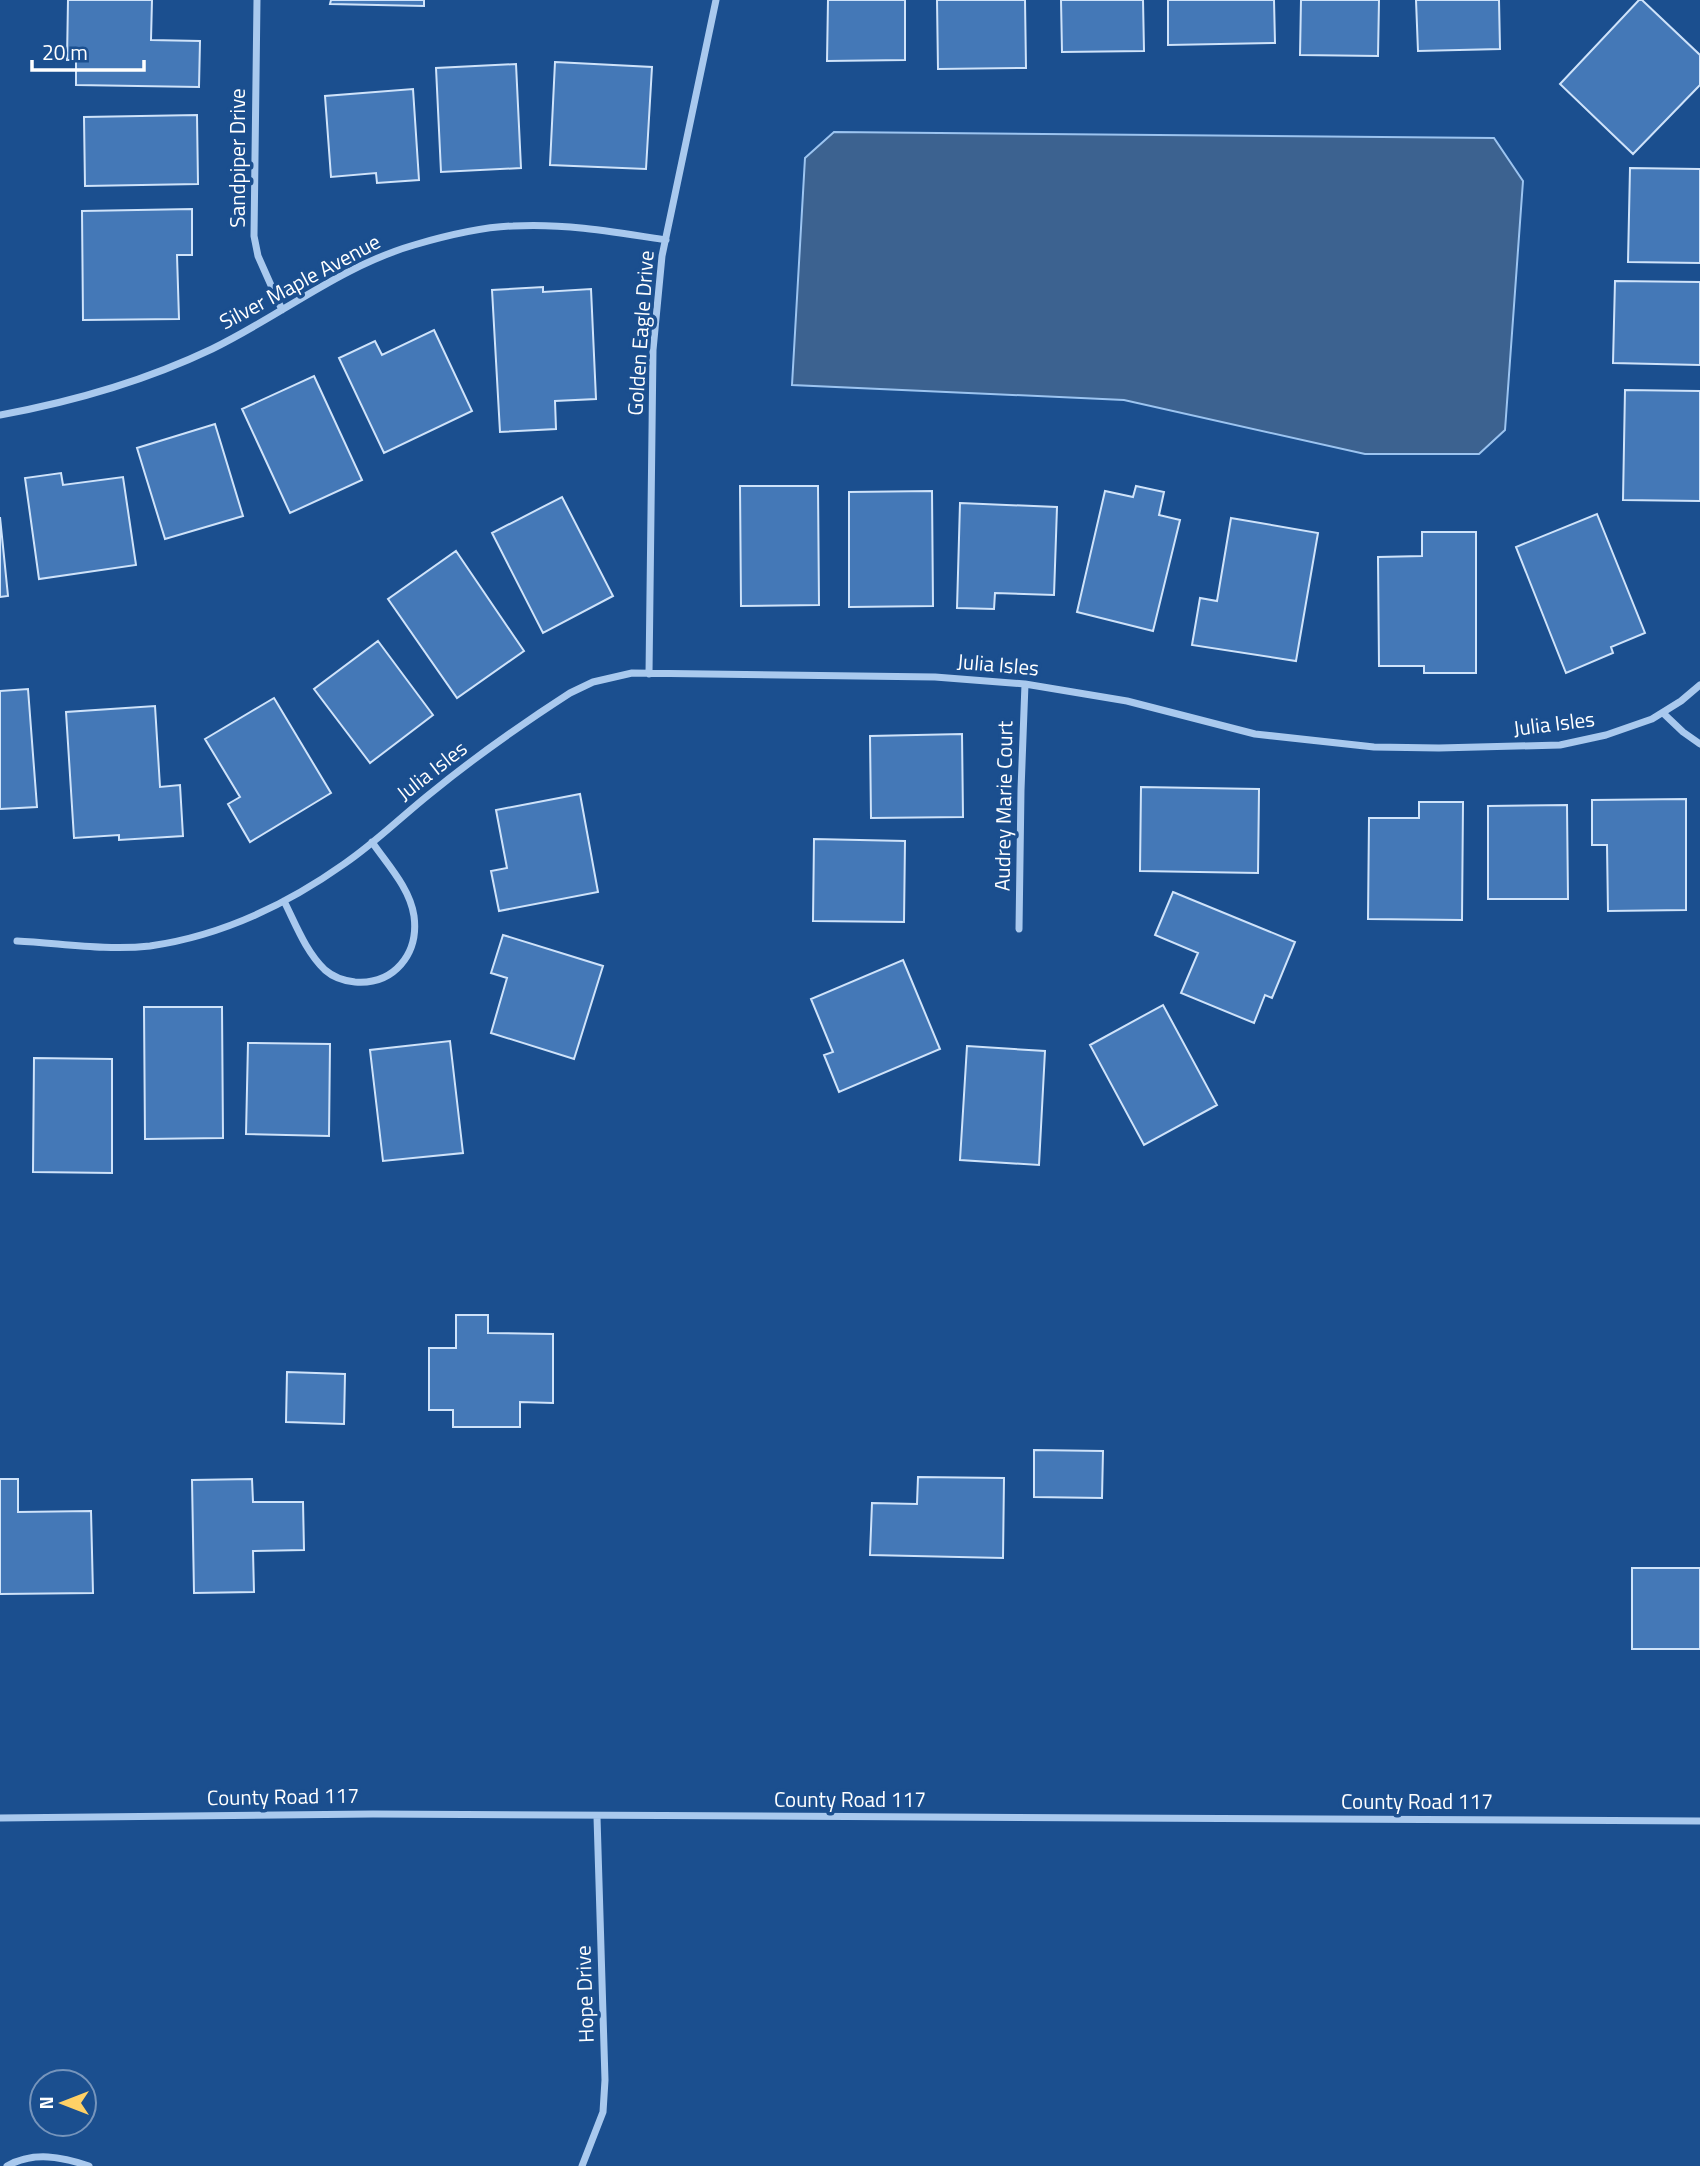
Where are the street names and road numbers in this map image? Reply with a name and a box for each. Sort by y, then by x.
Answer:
street label: Sandpiper Drive [221,88,253,228]
street label: Silver Maple Avenue [213,225,386,337]
street label: Golden Eagle Drive [618,249,662,417]
street label: Julia Isles [956,644,1040,684]
street label: Julia Isles [1511,702,1597,744]
street label: Audrey Marie Court [986,720,1020,891]
street label: Julia Isles [389,732,474,808]
street label: County Road 117 [207,1779,359,1813]
street label: County Road 117 [774,1783,926,1815]
street label: County Road 117 [1341,1785,1493,1817]
street label: Hope Drive [566,1945,602,2043]

